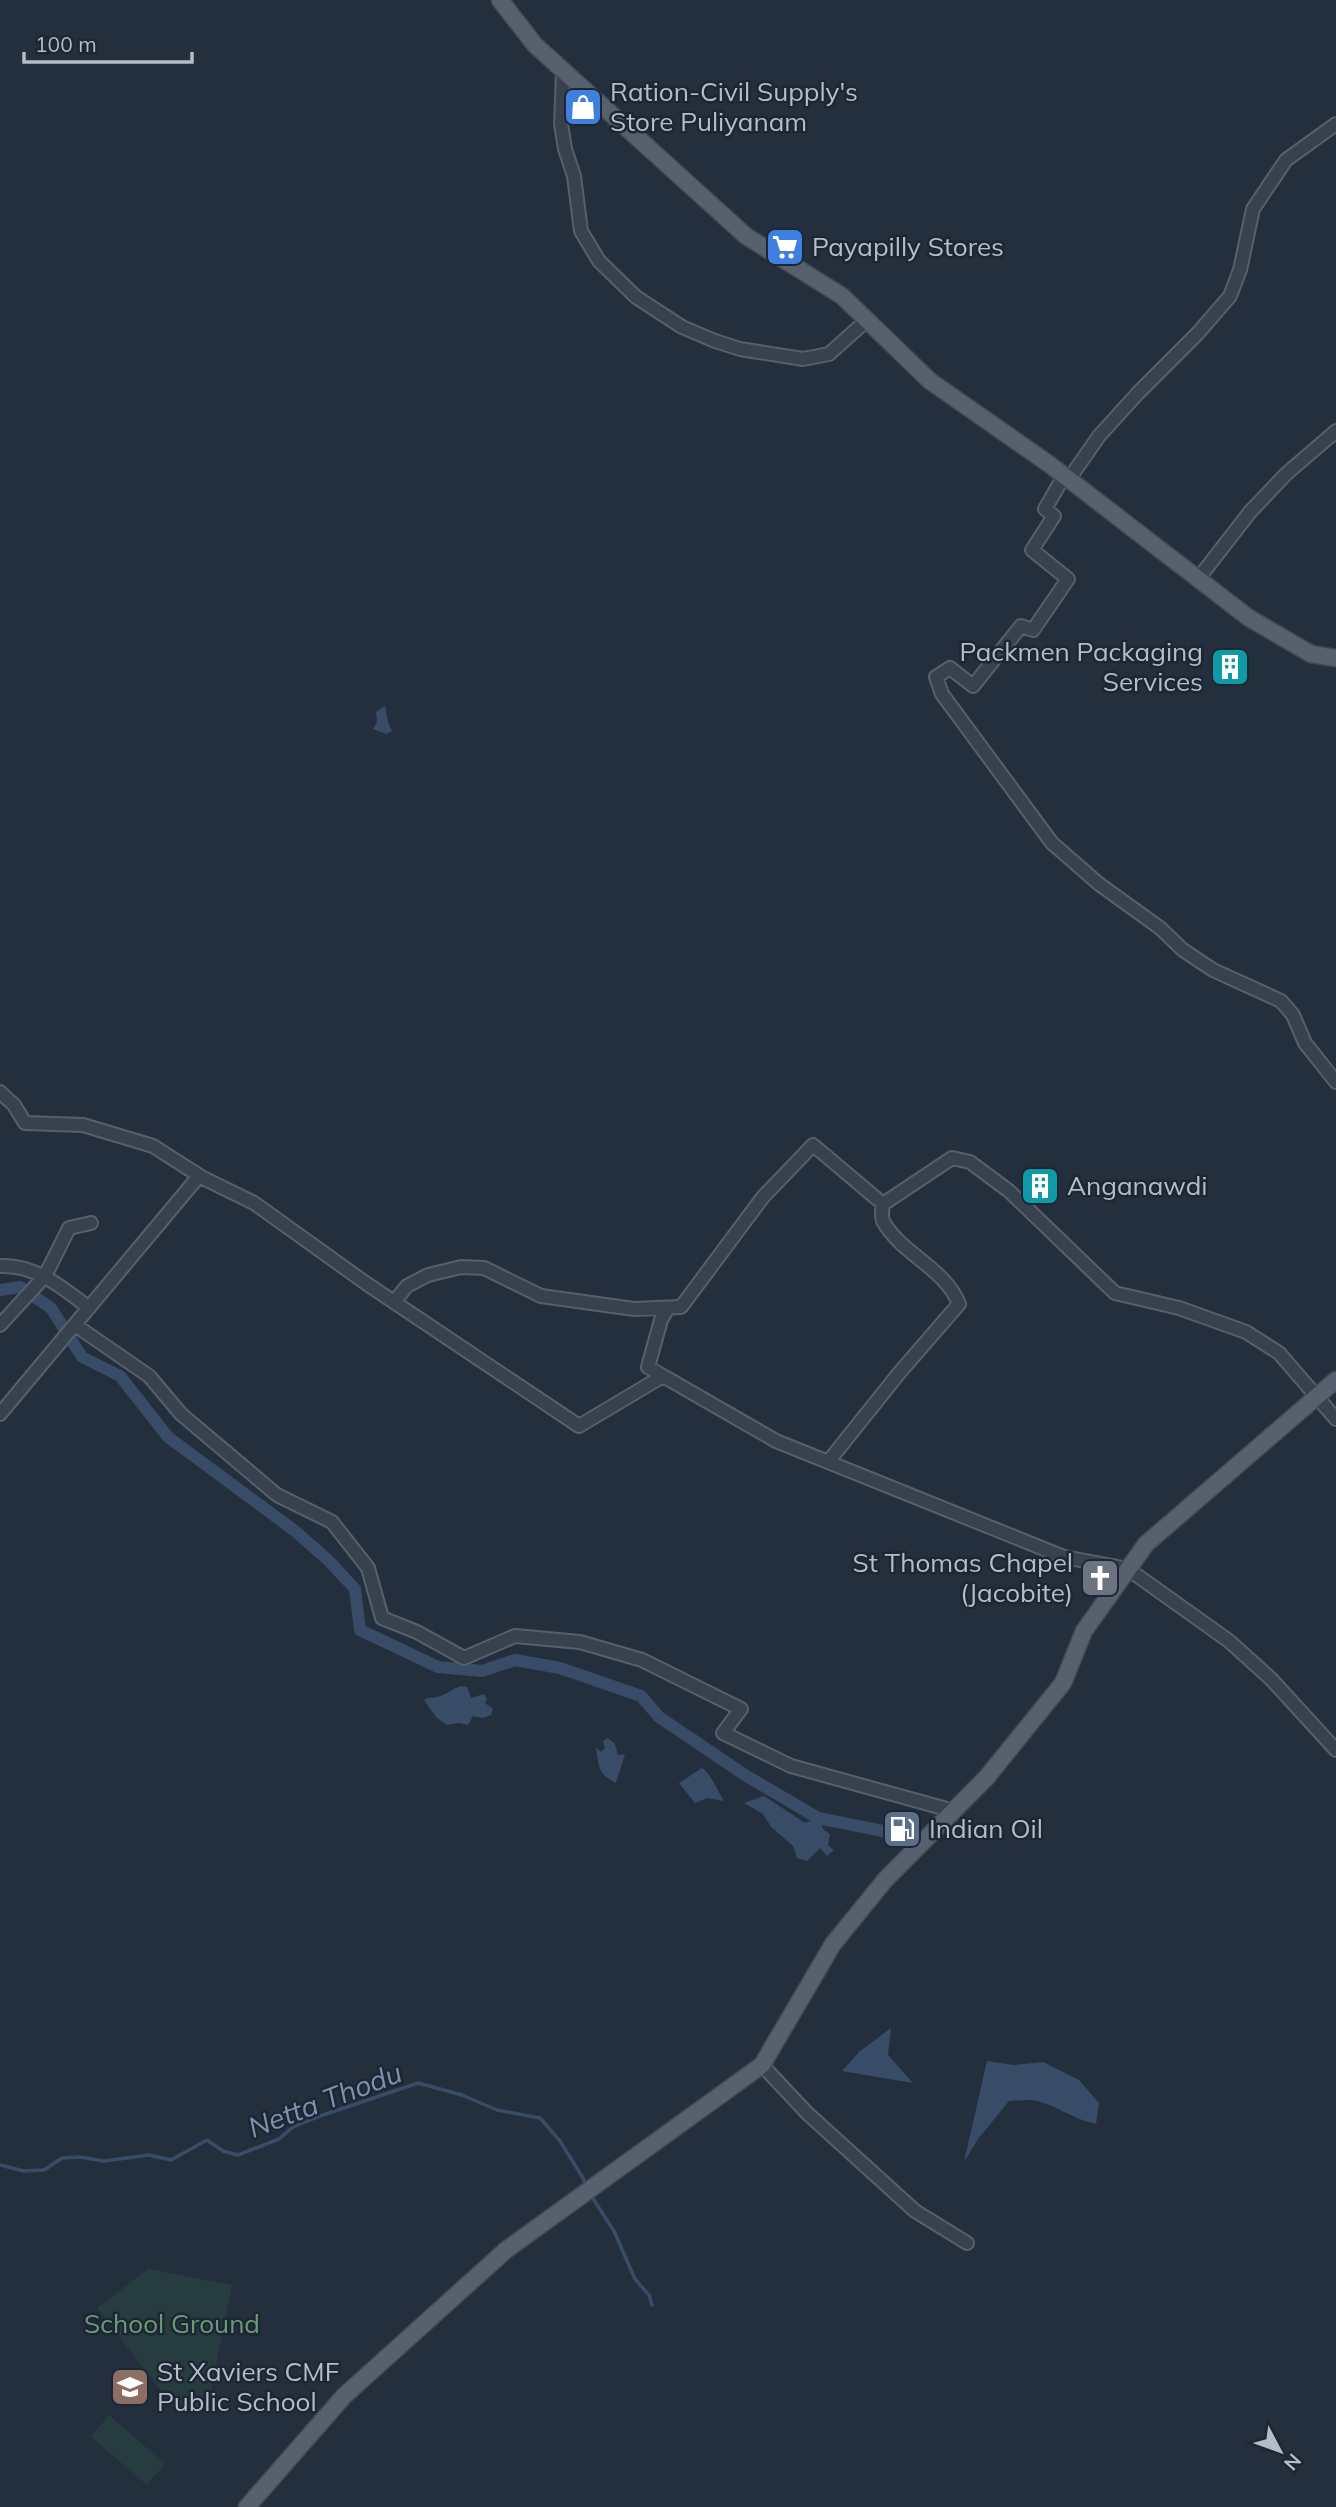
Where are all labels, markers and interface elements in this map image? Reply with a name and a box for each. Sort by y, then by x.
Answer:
scale bar [24,21,192,65]
text: 100 m [35,31,97,57]
place label: Ration-Civil Supply's Store Puliyanam [610,75,858,138]
shop icon: Ration-Civil Supply's Store Puliyanam [562,86,604,128]
supermarket icon: Payapilly Stores [764,226,806,268]
place label: Payapilly Stores [812,230,1004,263]
place label: Packmen Packaging Services [959,635,1203,698]
building icon: Packmen Packaging Services [1209,646,1251,688]
building icon: Anganawdi [1019,1165,1061,1207]
place label: Anganawdi [1067,1169,1208,1202]
place label: St Thomas Chapel (Jacobite) [853,1546,1073,1609]
church icon: St Thomas Chapel (Jacobite) [1079,1557,1121,1599]
fuel station icon: Indian Oil [881,1808,923,1850]
place label: Indian Oil [929,1812,1043,1845]
water label: Netta Thodu [243,2054,407,2145]
park label: School Ground [84,2307,260,2340]
place label: St Xaviers CMF Public School [157,2355,339,2418]
school or university icon: St Xaviers CMF Public School [109,2366,151,2408]
north arrow [1245,2416,1315,2486]
text: N [1279,2449,1307,2475]

